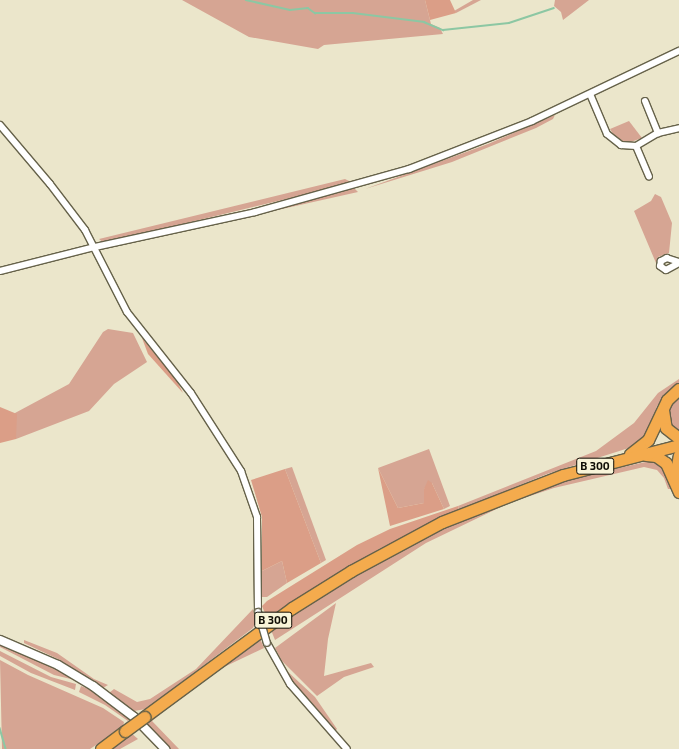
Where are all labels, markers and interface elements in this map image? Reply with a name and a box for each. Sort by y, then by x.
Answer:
road number: B 300 [576,457,614,475]
road number: B 300 [254,611,292,629]

